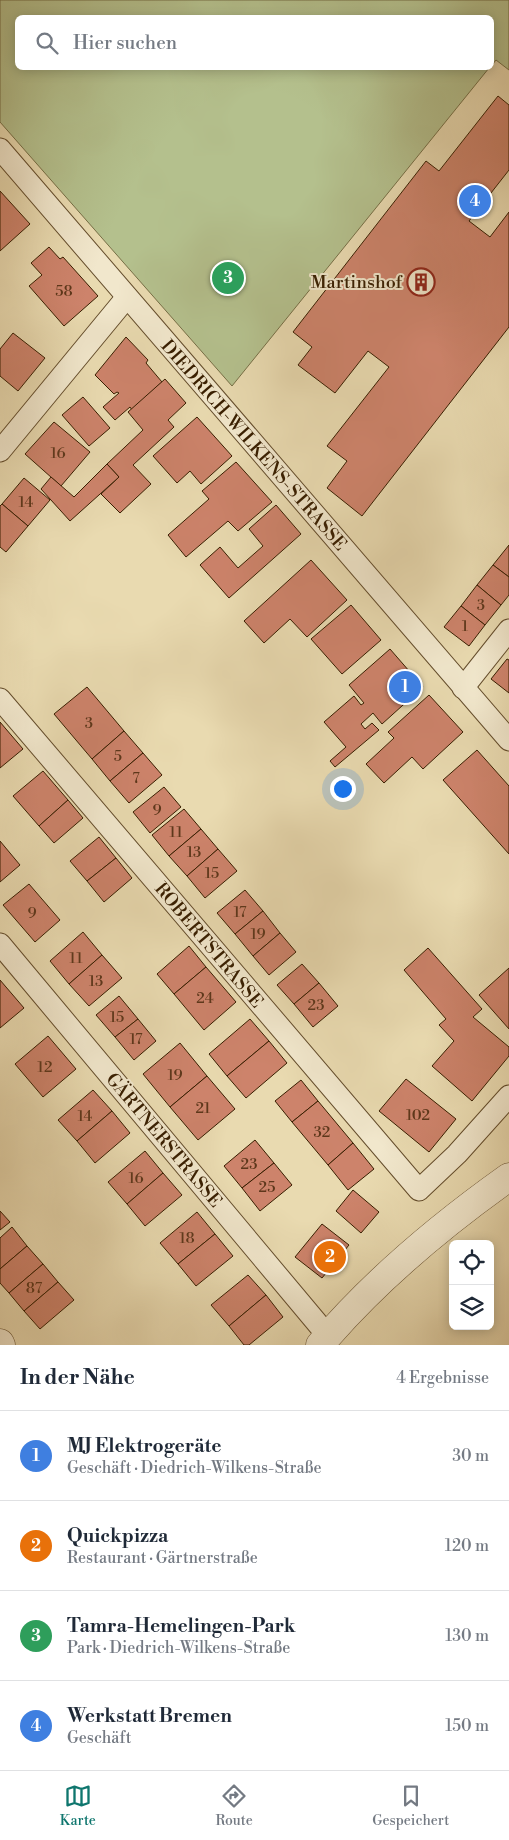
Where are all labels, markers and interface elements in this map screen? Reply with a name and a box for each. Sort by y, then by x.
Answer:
search box [15,15,494,70]
icon: search [33,29,61,57]
text: Hier suchen [73,31,177,55]
pin: 4 [459,182,491,220]
pin: 3 [212,259,244,297]
building icon: Martinshof [406,267,436,297]
place label: Martinshof [311,271,403,294]
house number: 58 [55,282,73,301]
street label: DIEDRICH-WILKENS-STRASSE [156,335,352,556]
house number: 16 [50,444,66,463]
house number: 14 [19,493,33,512]
house number: 3 [477,596,485,615]
house number: 1 [462,617,469,636]
pin: 1 [389,668,421,706]
house number: 3 [85,714,93,733]
house number: 5 [114,747,122,766]
house number: 7 [132,769,140,788]
your location [330,776,356,802]
house number: 9 [152,801,162,820]
house number: 11 [169,823,183,842]
house number: 13 [187,843,201,862]
house number: 15 [205,864,219,883]
street label: ROBERTSTRASSE [149,878,268,1013]
house number: 17 [233,903,247,922]
house number: 9 [27,904,37,923]
house number: 19 [250,925,266,944]
house number: 11 [69,949,83,968]
house number: 13 [89,972,103,991]
house number: 24 [196,989,214,1008]
house number: 23 [308,996,324,1015]
house number: 15 [110,1008,124,1027]
house number: 17 [129,1030,143,1049]
house number: 12 [37,1058,53,1077]
house number: 19 [167,1066,183,1085]
street label: GÄRTNERSTRASSE [101,1068,227,1212]
house number: 21 [195,1099,211,1118]
house number: 102 [406,1106,430,1125]
house number: 14 [78,1107,92,1126]
house number: 32 [314,1123,330,1142]
house number: 23 [241,1155,257,1174]
house number: 16 [128,1169,144,1188]
house number: 25 [259,1178,275,1197]
house number: 18 [179,1229,195,1248]
pin: 2 [314,1238,346,1276]
map controls [449,1240,494,1330]
button: locate [449,1240,494,1285]
house number: 87 [26,1279,43,1298]
button: layers [449,1285,494,1330]
text: In der Nähe [20,1365,135,1391]
text: 4 Ergebnisse [396,1368,489,1388]
text: MJ Elektrogeräte [67,1434,221,1458]
text: 1 [32,1446,40,1466]
text: 30 m [452,1446,489,1466]
text: Geschäft · Diedrich-Wilkens-Straße [67,1458,322,1478]
text: Quickpizza [67,1524,168,1548]
text: 2 [31,1536,41,1556]
text: 120 m [445,1536,489,1556]
text: Restaurant · Gärtnerstraße [67,1548,258,1568]
text: Tamra-Hemelingen-Park [67,1614,295,1638]
text: 3 [31,1626,41,1646]
text: 130 m [445,1626,489,1646]
text: Park · Diedrich-Wilkens-Straße [67,1638,290,1658]
text: Werkstatt Bremen [67,1704,232,1728]
text: 4 [31,1716,41,1736]
text: 150 m [445,1716,489,1736]
text: Geschäft [67,1728,132,1748]
tab: Karte [60,1782,96,1830]
tab: Route [215,1782,253,1830]
tab: Gespeichert [372,1782,449,1830]

